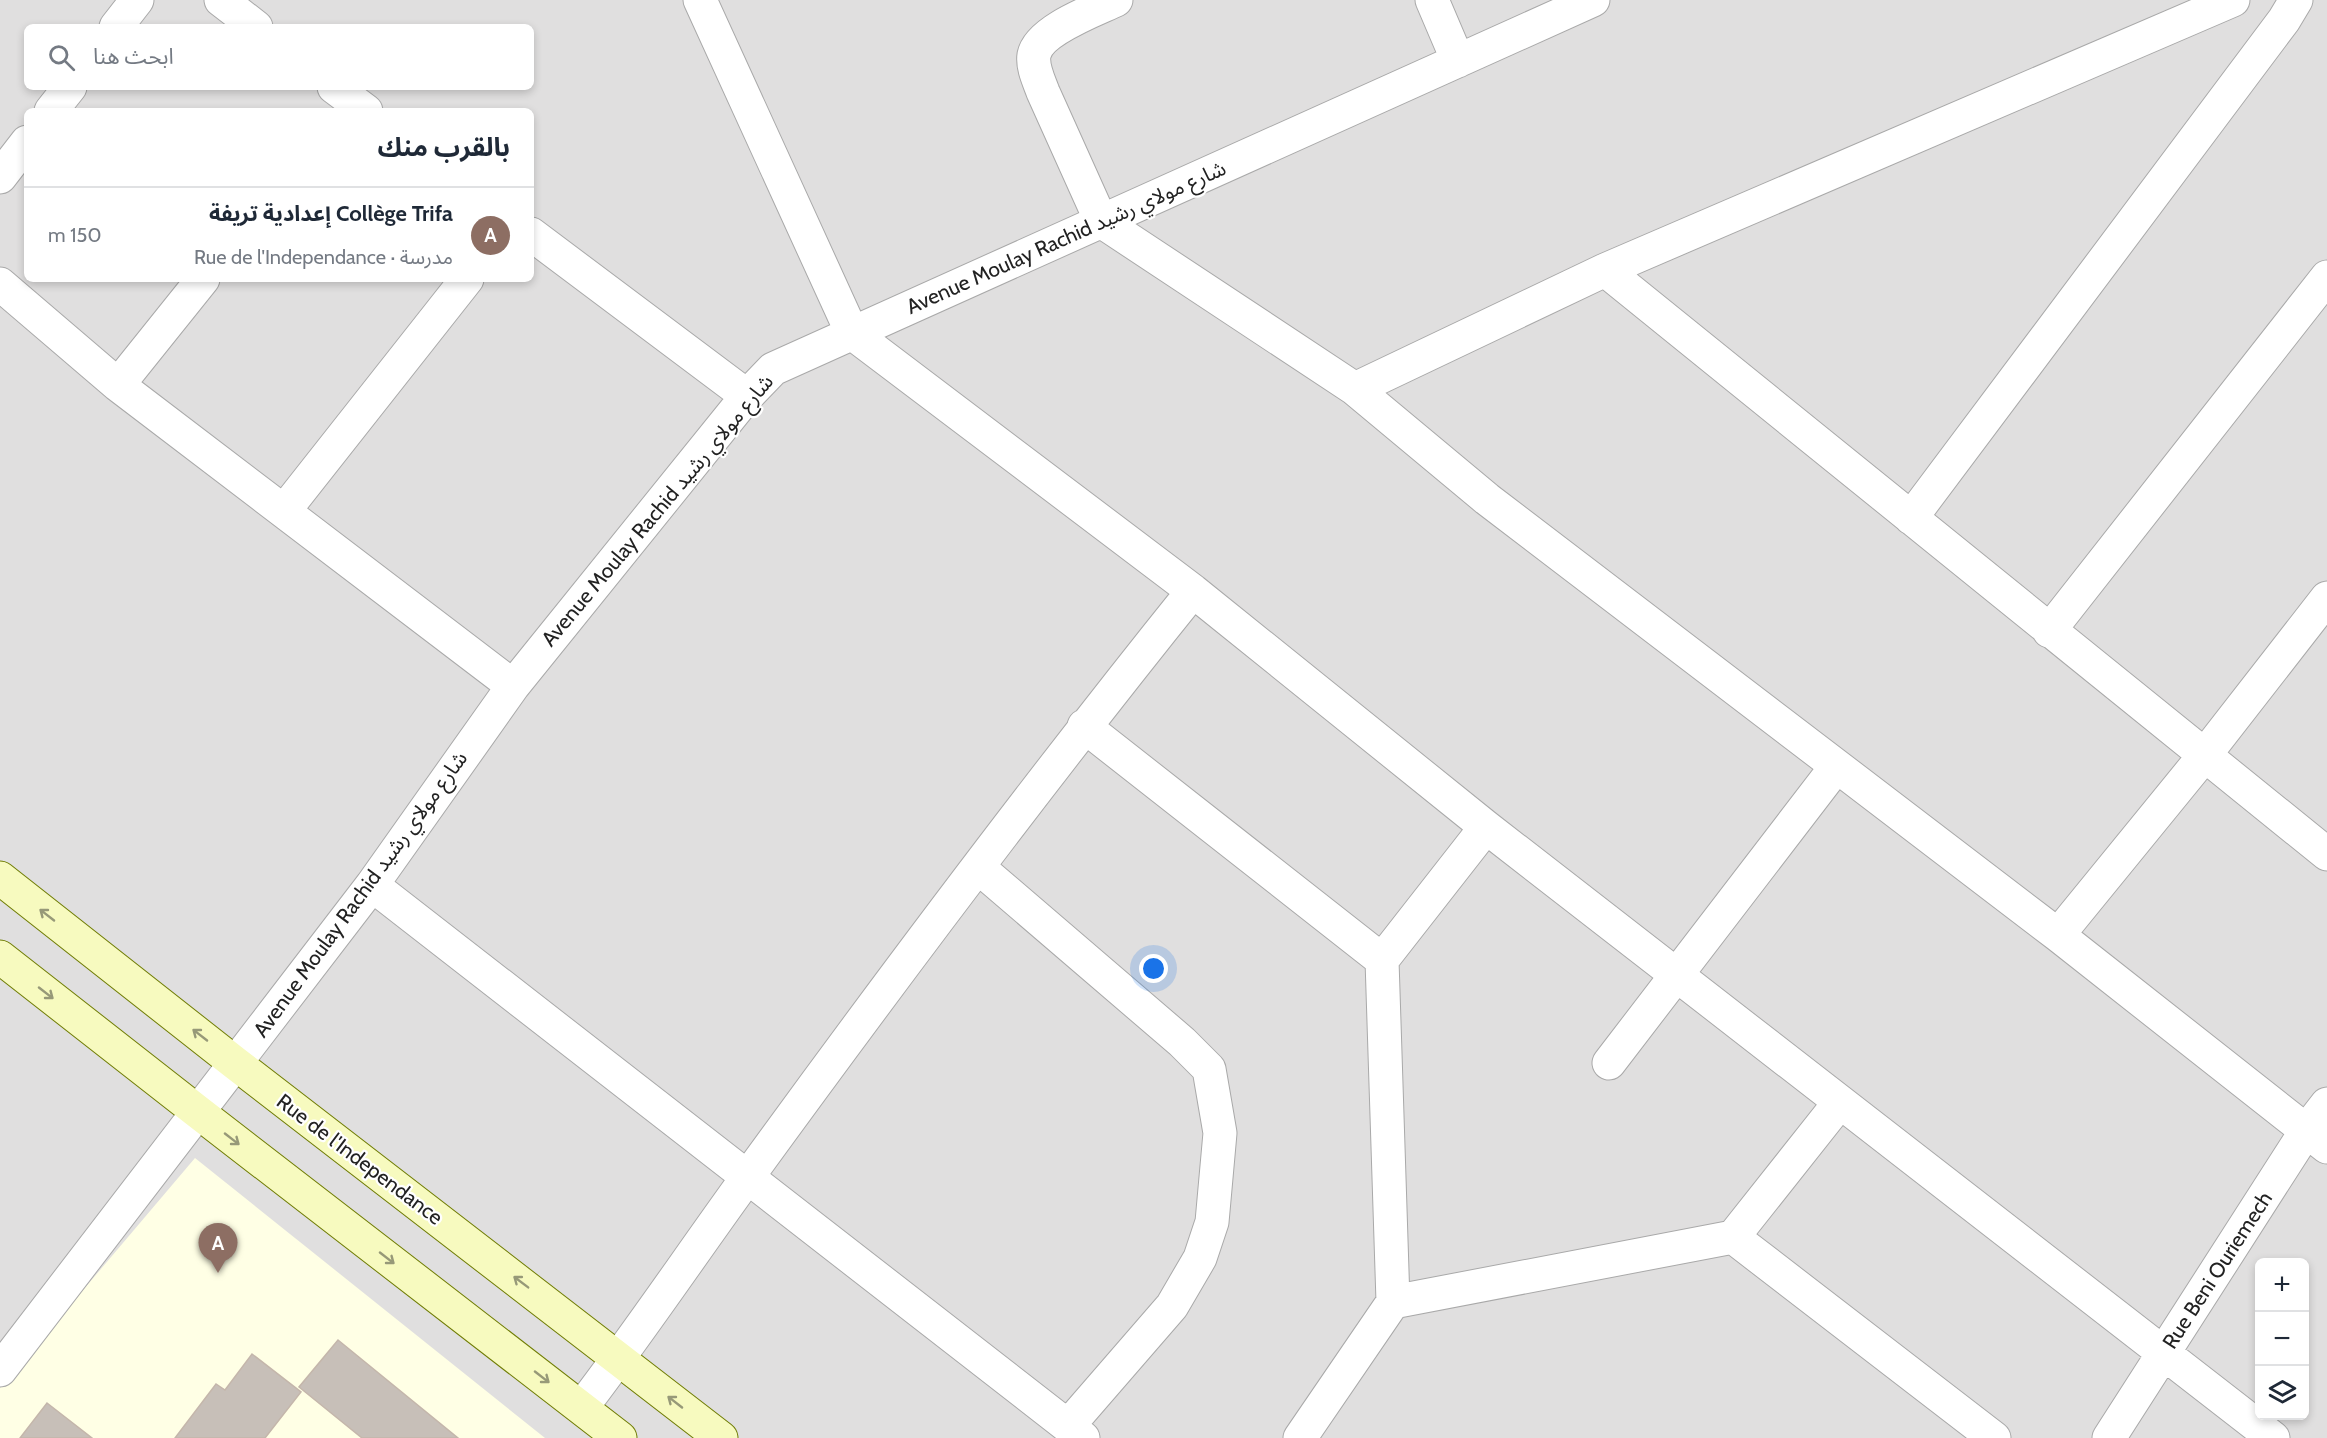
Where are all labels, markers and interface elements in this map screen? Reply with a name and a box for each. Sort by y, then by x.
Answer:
search box [24,24,534,90]
icon: search [45,41,78,74]
text: ابحث هنا [93,43,174,70]
text: بالقرب منك [377,131,510,163]
street label: Avenue Moulay Rachid شارع مولاي رشيد [902,155,1231,323]
text: Collège Trifa إعدادية تريفة [209,200,453,227]
text: 150 m [48,223,101,247]
text: A [484,223,497,247]
text: مدرسة · Rue de l'Independance [194,245,453,269]
street label: Avenue Moulay Rachid شارع مولاي رشيد [536,369,781,653]
street label: Avenue Moulay Rachid شارع مولاي رشيد [248,746,475,1044]
one-way arrow [39,908,55,921]
your location [1139,954,1168,983]
one-way arrow [38,986,54,999]
one-way arrow [192,1029,208,1042]
street label: Rue de l'Independance [272,1088,448,1230]
one-way arrow [224,1133,240,1145]
street label: Rue Beni Ouriemech [2157,1187,2277,1353]
pin: A [198,1224,238,1273]
one-way arrow [379,1251,395,1264]
map controls [2255,1258,2309,1420]
button: + [2255,1258,2309,1312]
one-way arrow [513,1276,529,1289]
button: − [2255,1312,2309,1366]
button: layers [2255,1366,2309,1420]
one-way arrow [533,1370,549,1383]
one-way arrow [667,1395,683,1408]

